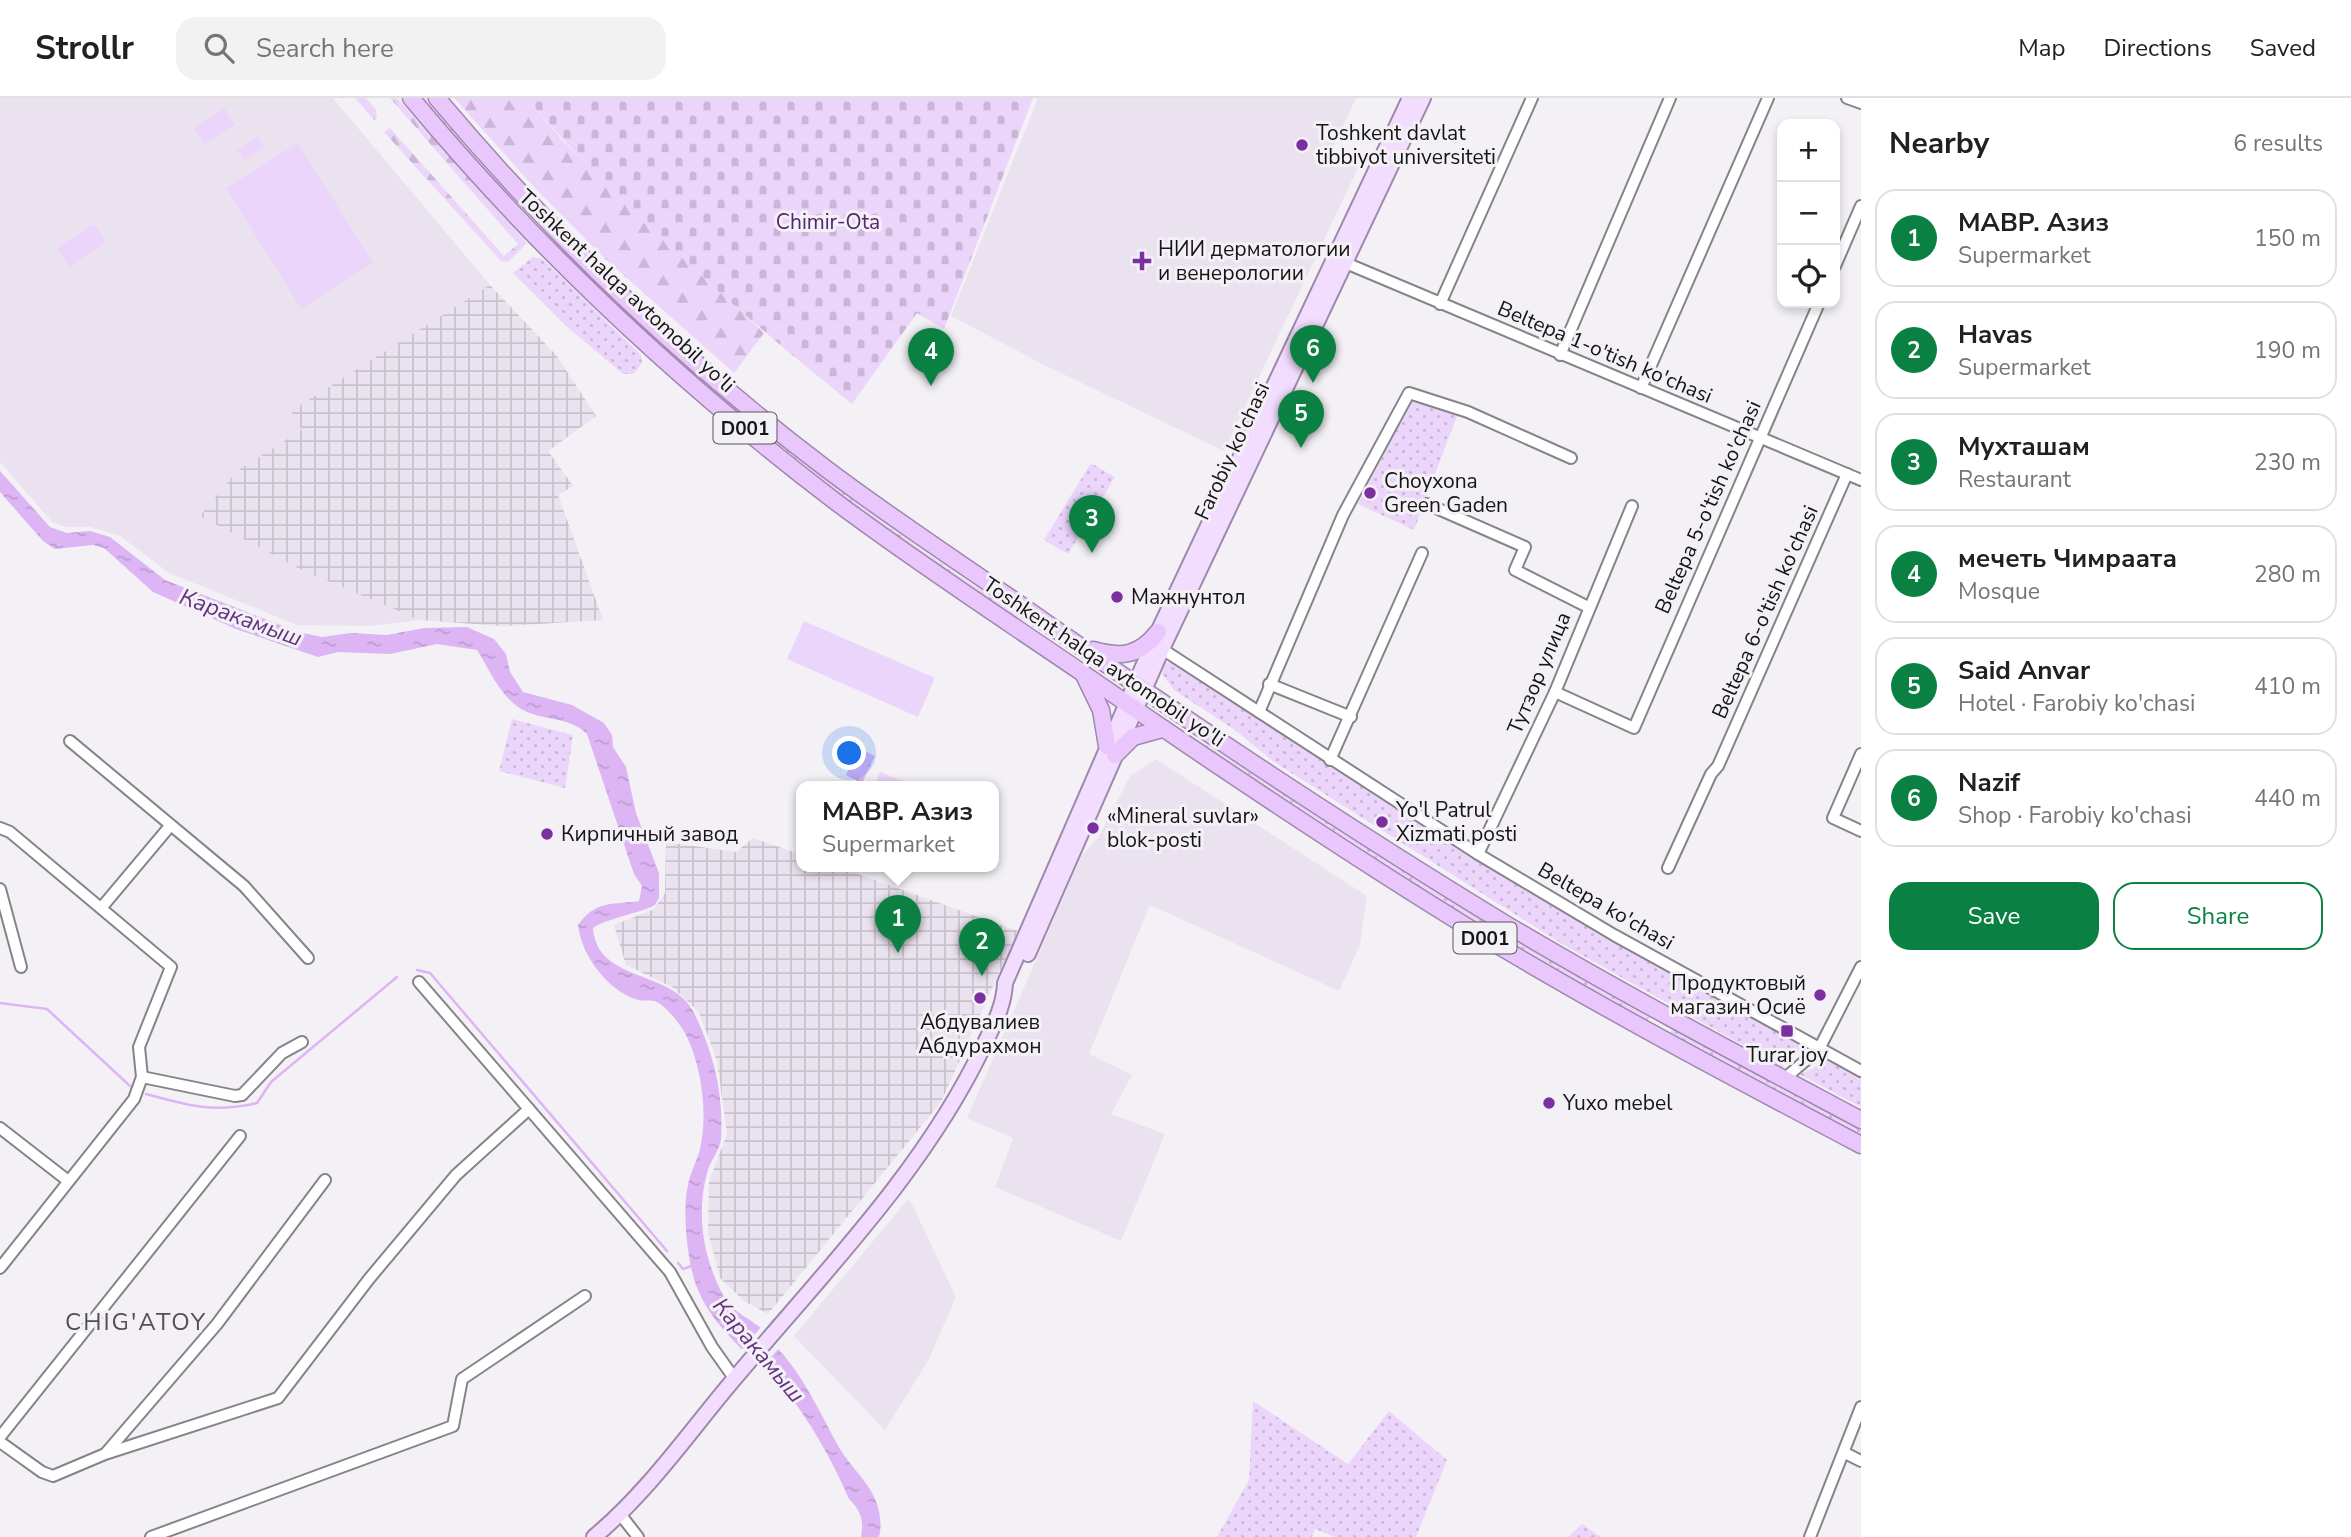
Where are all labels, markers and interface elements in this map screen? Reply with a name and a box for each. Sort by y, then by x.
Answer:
search box [176,17,666,80]
text: Strollr [35,26,134,71]
icon: search [200,29,238,67]
text: Search here [256,31,394,66]
text: Map [2018,32,2065,64]
text: Directions [2103,32,2212,64]
text: Saved [2250,32,2316,64]
place label: Toshkent davlat tibbiyot universiteti [1316,119,1496,171]
map controls [1777,119,1840,308]
button: + [1777,119,1840,182]
text: Nearby [1889,123,1989,164]
text: 6 results [2233,128,2323,159]
marker: Toshkent davlat tibbiyot universiteti [1294,137,1310,153]
button: − [1777,182,1840,245]
street label: Toshkent halqa avtomobil yo'li [513,183,741,399]
text: МАВР. Азиз [1958,205,2109,240]
park label: Chimir-Ota [776,208,880,236]
text: 1 [1907,223,1921,254]
text: 150 m [2254,223,2321,254]
place label: НИИ дерматологии и венерологии [1158,235,1350,287]
text: Supermarket [1958,240,2091,271]
button: locate [1777,245,1840,308]
marker: НИИ дерматологии и венерологии [1132,251,1152,271]
street label: Beltepa 1-o'tish ko'chasi [1493,294,1717,410]
text: Havas [1958,317,2033,352]
pin: 6 [1290,325,1336,383]
pin: 4 [908,328,954,386]
text: 2 [1907,335,1921,366]
text: 190 m [2254,335,2321,366]
text: Supermarket [1958,352,2091,383]
street label: Farobiy ko'chasi [1188,378,1276,524]
pin: 5 [1278,390,1324,448]
street label: Beltepa 5-o'tish ko'chasi [1648,396,1768,618]
road number: D001 [714,412,776,444]
text: Мухташам [1958,429,2090,464]
text: 3 [1907,447,1921,478]
text: 230 m [2254,447,2321,478]
text: Restaurant [1958,464,2071,495]
place label: Choyxona Green Gaden [1384,467,1508,519]
marker: Choyxona Green Gaden [1362,485,1378,501]
pin: 3 [1069,495,1115,553]
street label: Beltepa 6-o'tish ko'chasi [1705,501,1825,723]
text: мечеть Чимраата [1958,541,2177,576]
text: 4 [1907,559,1921,590]
text: 280 m [2254,559,2321,590]
street label: Toshkent halqa avtomobil yo'li [978,570,1230,754]
text: Mosque [1958,576,2040,607]
water label: Каракамыш [175,581,306,654]
place label: Мажнунтол [1131,583,1245,611]
marker: Мажнунтол [1109,589,1125,605]
street label: Тутзор улица [1501,608,1577,738]
text: Said Anvar [1958,653,2090,688]
text: 5 [1907,671,1921,702]
text: 410 m [2254,671,2321,702]
text: Hotel · Farobiy ko'chasi [1958,688,2195,719]
your location [832,736,866,770]
text: Nazif [1958,765,2020,800]
popup [796,781,999,872]
text: 6 [1907,783,1921,814]
text: 440 m [2254,783,2321,814]
text: МАВР. Азиз [822,794,973,829]
place label: Yo'l Patrul Xizmati posti [1395,796,1517,848]
text: Shop · Farobiy ko'chasi [1958,800,2192,831]
place label: «Mineral suvlar» blok-posti [1107,802,1259,854]
marker: Yo'l Patrul Xizmati posti [1374,814,1390,830]
place label: Кирпичный завод [561,820,738,848]
marker: «Mineral suvlar» blok-posti [1085,820,1101,836]
marker: Кирпичный завод [539,826,555,842]
text: Supermarket [822,829,955,860]
street label: Beltepa ko'chasi [1533,856,1679,956]
button: Save [1889,882,2099,950]
button: Share [2113,882,2323,950]
pin: 1 [875,895,921,953]
pin: 2 [959,918,1005,976]
road number: D001 [1454,922,1516,954]
place label: Продуктовый магазин Осиё [1670,969,1806,1021]
marker: Продуктовый магазин Осиё [1812,987,1828,1003]
marker: Абдувалиев Абдурахмон [972,990,988,1006]
place label: Абдувалиев Абдурахмон [918,1008,1042,1060]
marker: Turar joy [1779,1023,1795,1039]
place label: Turar joy [1746,1041,1828,1069]
place label: Yuxo mebel [1562,1089,1673,1117]
marker: Yuxo mebel [1541,1095,1557,1111]
water label: Каракамыш [706,1291,812,1409]
district label: CHIG'ATOY [65,1306,207,1338]

